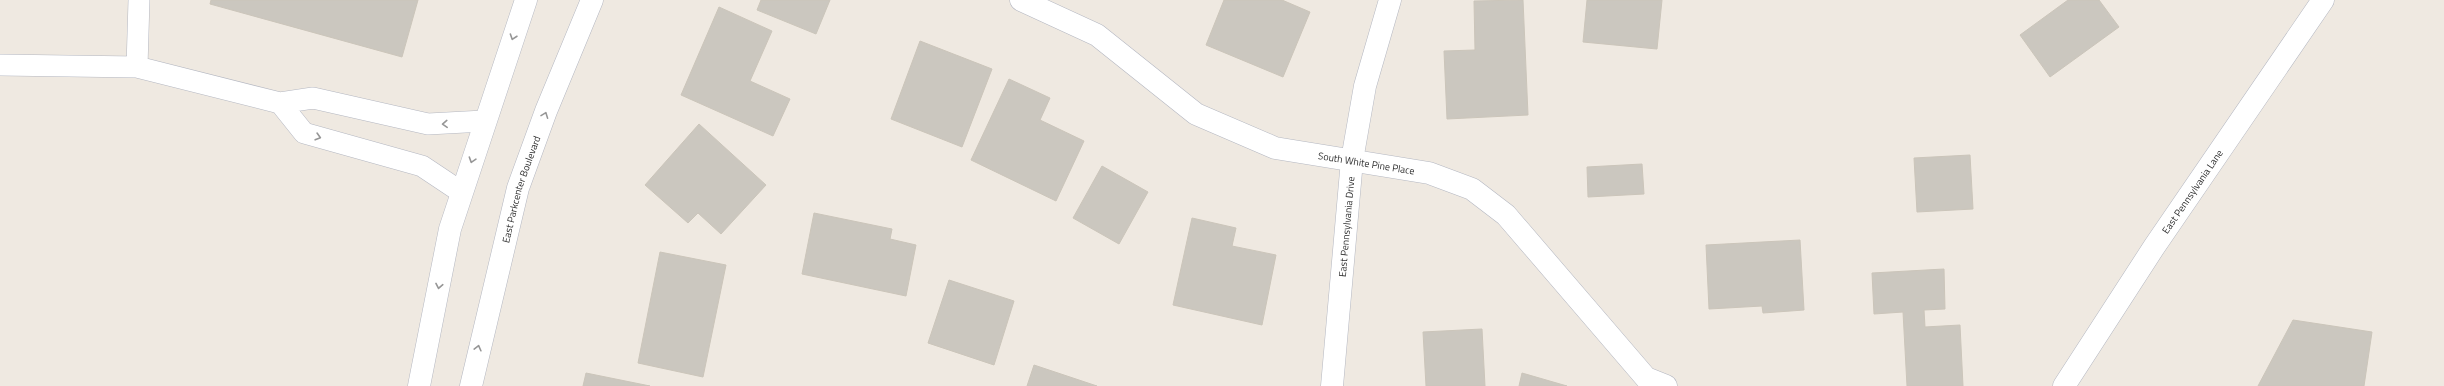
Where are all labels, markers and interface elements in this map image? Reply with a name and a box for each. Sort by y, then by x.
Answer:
one-way arrow [509,33,518,40]
one-way arrow [540,112,548,119]
one-way arrow [442,119,448,128]
one-way arrow [314,132,321,141]
street label: East Parkcenter Boulevard [498,134,544,244]
street label: East Pennsylvania Lane [2158,146,2226,237]
street label: South White Pine Place [1317,148,1416,178]
one-way arrow [468,156,476,163]
street label: East Pennsylvania Drive [1334,176,1358,278]
one-way arrow [435,283,443,289]
one-way arrow [474,345,482,351]

